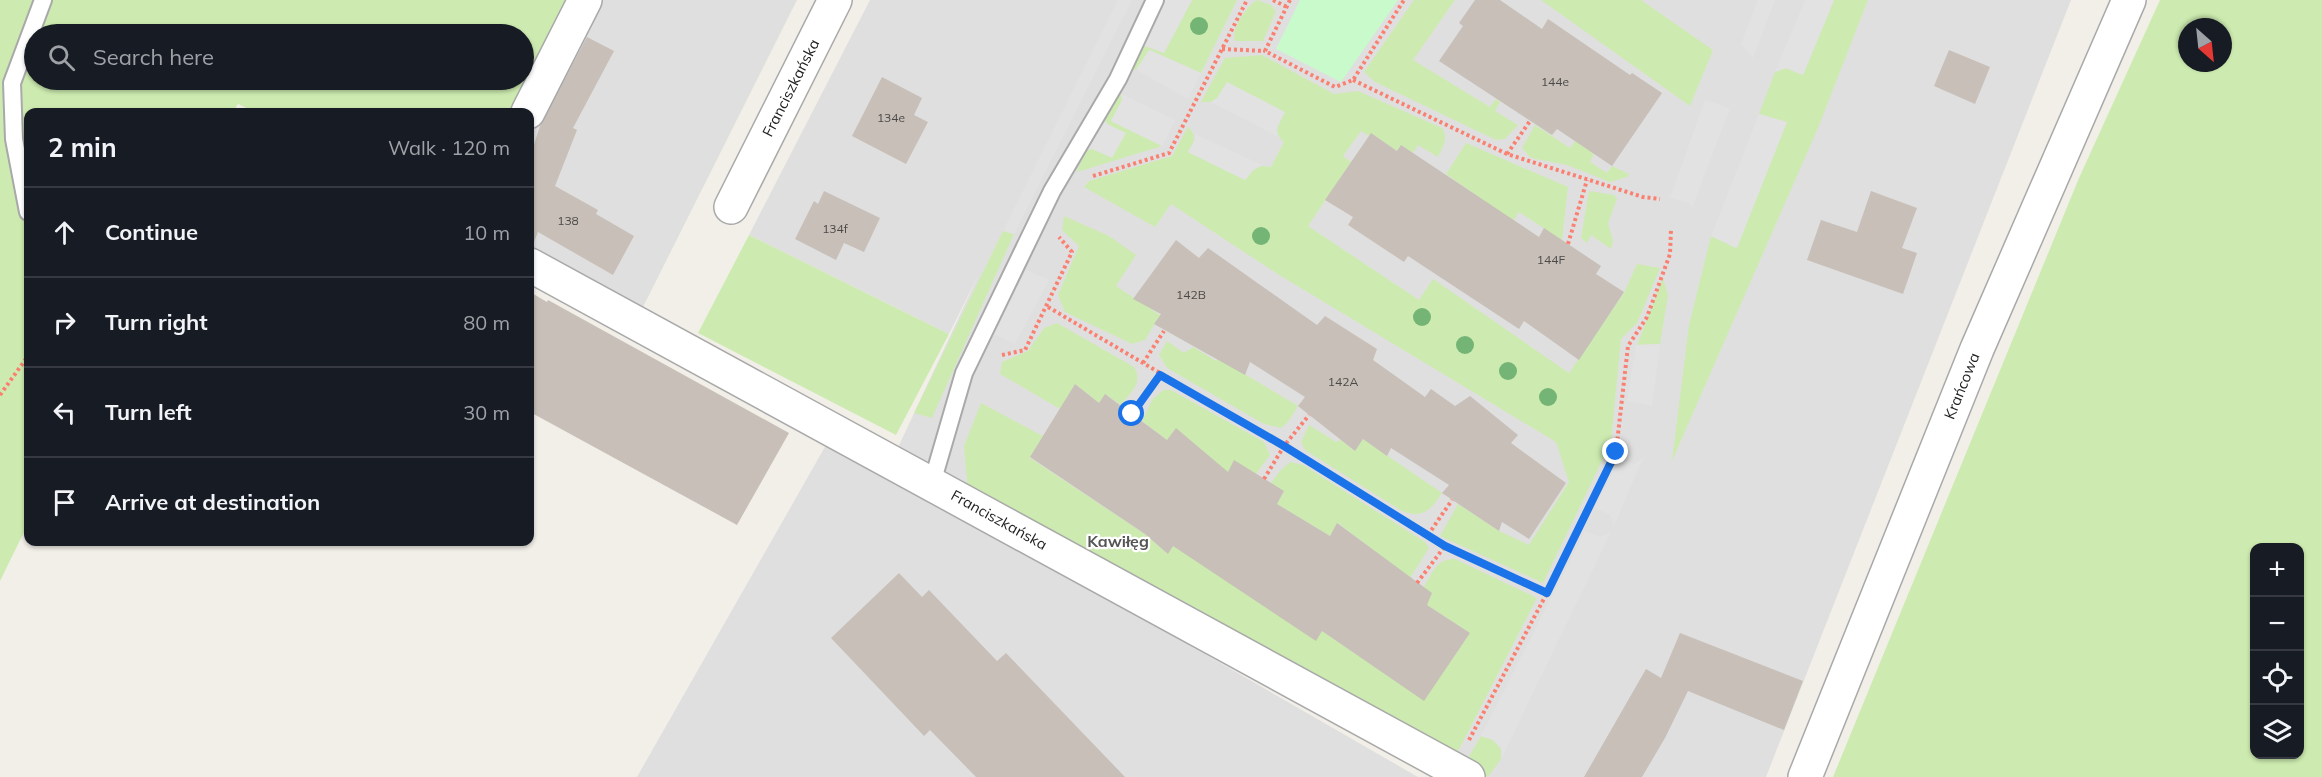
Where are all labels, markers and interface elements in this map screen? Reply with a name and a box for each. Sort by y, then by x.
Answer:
north arrow [2178,18,2232,72]
search box [24,24,534,90]
street label: Franciszkańska [758,36,823,140]
icon: search [45,41,78,74]
text: Search here [93,43,214,71]
house number: 144e [1541,74,1569,89]
house number: 134e [877,110,905,125]
text: 2 min [48,131,117,164]
text: Walk · 120 m [388,135,510,160]
house number: 138 [557,213,579,228]
icon: ahead [48,216,81,249]
text: Continue [105,218,198,246]
text: 10 m [463,220,510,245]
house number: 134f [822,221,849,236]
house number: 144F [1537,252,1565,267]
house number: 142B [1176,287,1206,302]
icon: right [48,306,81,339]
text: Turn right [105,308,208,336]
text: 80 m [463,310,510,335]
street label: Krańcowa [1940,350,1984,422]
house number: 142A [1328,374,1358,389]
icon: left [48,396,81,429]
text: Turn left [105,398,192,426]
text: 30 m [463,400,510,425]
route start [1118,400,1144,426]
route end [1602,438,1628,464]
street label: Franciszkańska [948,485,1051,554]
icon: arrive [48,486,81,519]
text: Arrive at destination [105,488,320,516]
district label: Kawiłęg [1087,531,1149,551]
map controls [2250,543,2304,759]
button: + [2250,543,2304,597]
button: − [2250,597,2304,651]
button: locate [2250,651,2304,705]
button: layers [2250,705,2304,759]

